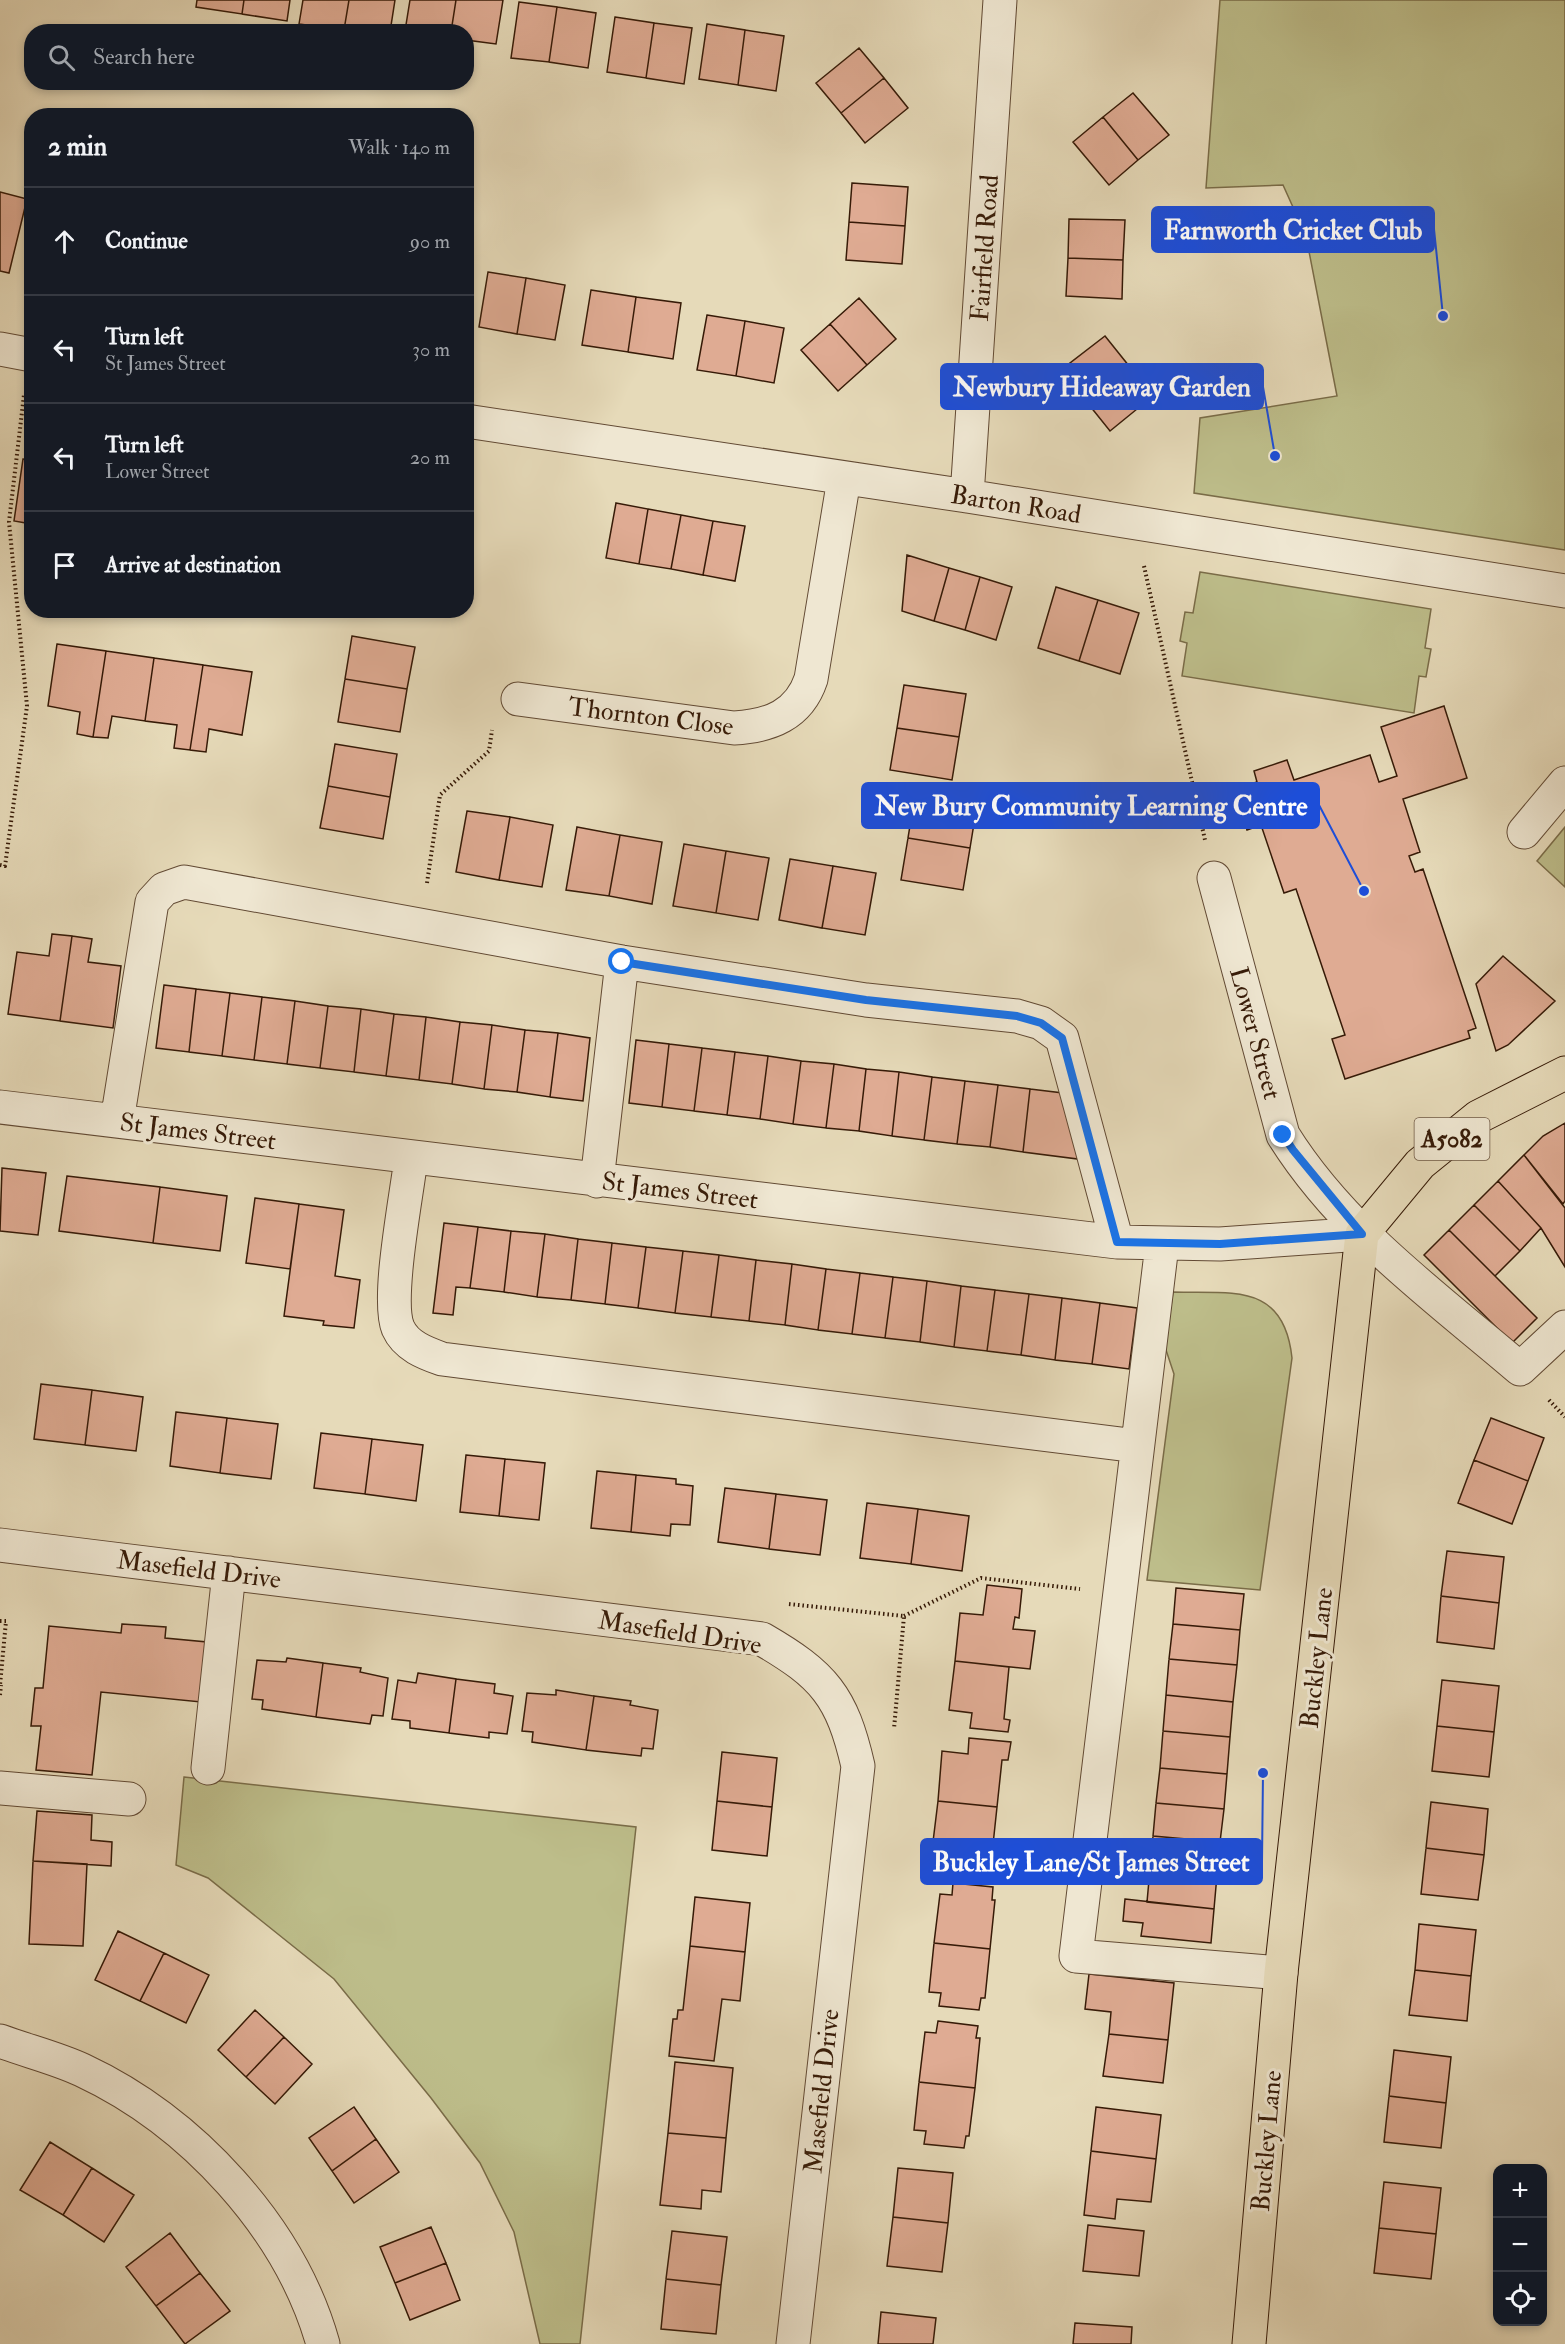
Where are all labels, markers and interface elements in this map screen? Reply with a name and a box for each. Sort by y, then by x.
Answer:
search box [24,24,474,90]
icon: search [45,41,78,74]
text: Search here [93,43,195,71]
text: 2 min [48,131,107,163]
text: Walk · 140 m [348,135,450,160]
street label: Fairfield Road [964,173,1006,323]
callout: Farnworth Cricket Club [1152,207,1434,252]
text: Farnworth Cricket Club [1164,214,1422,247]
icon: ahead [48,225,81,258]
text: Continue [105,227,188,255]
text: 90 m [410,229,450,254]
text: Turn left [105,323,184,351]
icon: left [48,333,81,366]
text: 30 m [412,337,450,362]
text: St James Street [105,351,226,376]
callout: Newbury Hideaway Garden [941,364,1263,409]
text: Newbury Hideaway Garden [952,371,1251,405]
text: Turn left [105,431,184,459]
icon: left [48,441,81,474]
text: 20 m [410,445,450,470]
text: Lower Street [105,459,210,484]
street label: Barton Road [948,479,1083,531]
icon: arrive [48,549,81,582]
text: Arrive at destination [105,551,281,579]
street label: Thornton Close [567,691,735,743]
callout: New Bury Community Learning Centre [862,783,1319,828]
text: New Bury Community Learning Centre [873,790,1308,824]
route start [608,948,634,974]
street label: Lower Street [1222,963,1288,1103]
street label: St James Street [118,1107,278,1157]
road number: A5082 [1414,1118,1490,1160]
route end [1269,1121,1295,1147]
street label: St James Street [600,1166,760,1216]
street label: Masefield Drive [115,1544,283,1596]
street label: Buckley Lane [1294,1586,1340,1730]
street label: Masefield Drive [596,1604,764,1662]
callout: Buckley Lane/St James Street [921,1839,1262,1884]
text: Buckley Lane/St James Street [932,1846,1250,1880]
street label: Masefield Drive [797,2007,847,2175]
street label: Buckley Lane [1245,2069,1289,2213]
map controls [1493,2164,1547,2326]
button: + [1493,2164,1547,2218]
button: − [1493,2218,1547,2272]
button: locate [1493,2272,1547,2326]

